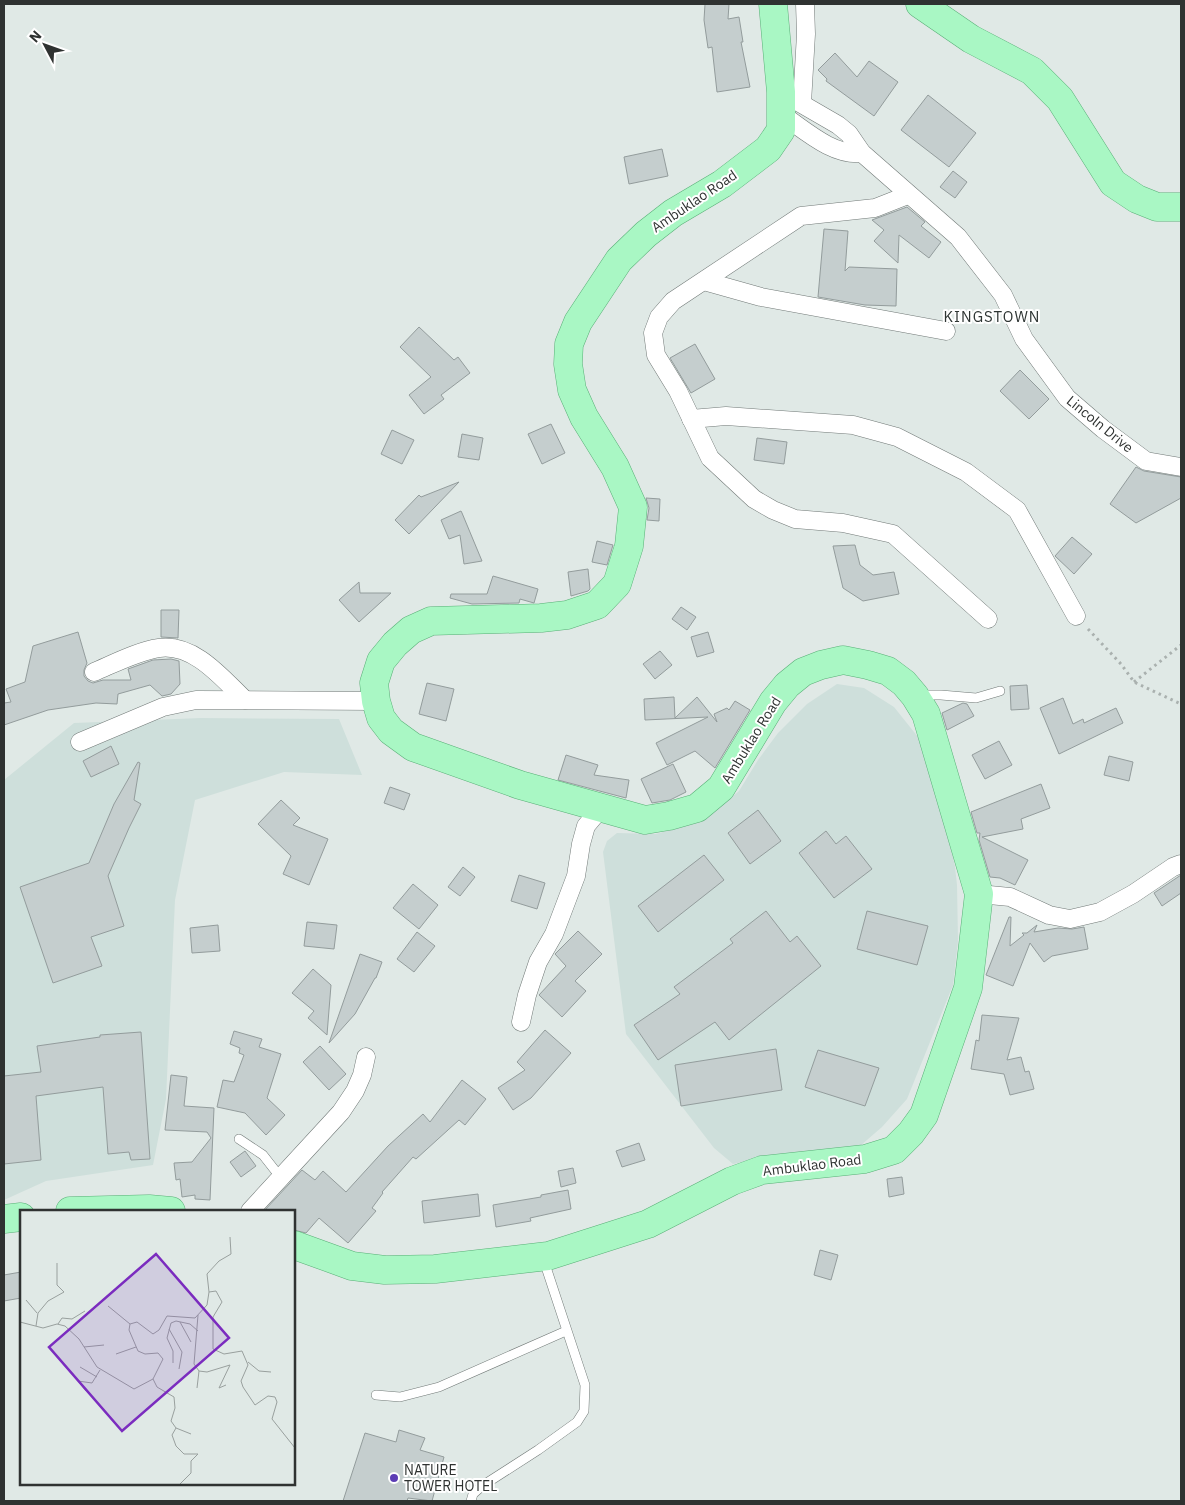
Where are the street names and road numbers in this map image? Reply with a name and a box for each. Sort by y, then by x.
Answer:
street label: Ambuklao Road [648,166,740,236]
street label: Lincoln Drive [1063,392,1137,457]
street label: Ambuklao Road [717,693,785,787]
street label: Ambuklao Road [762,1150,862,1180]

